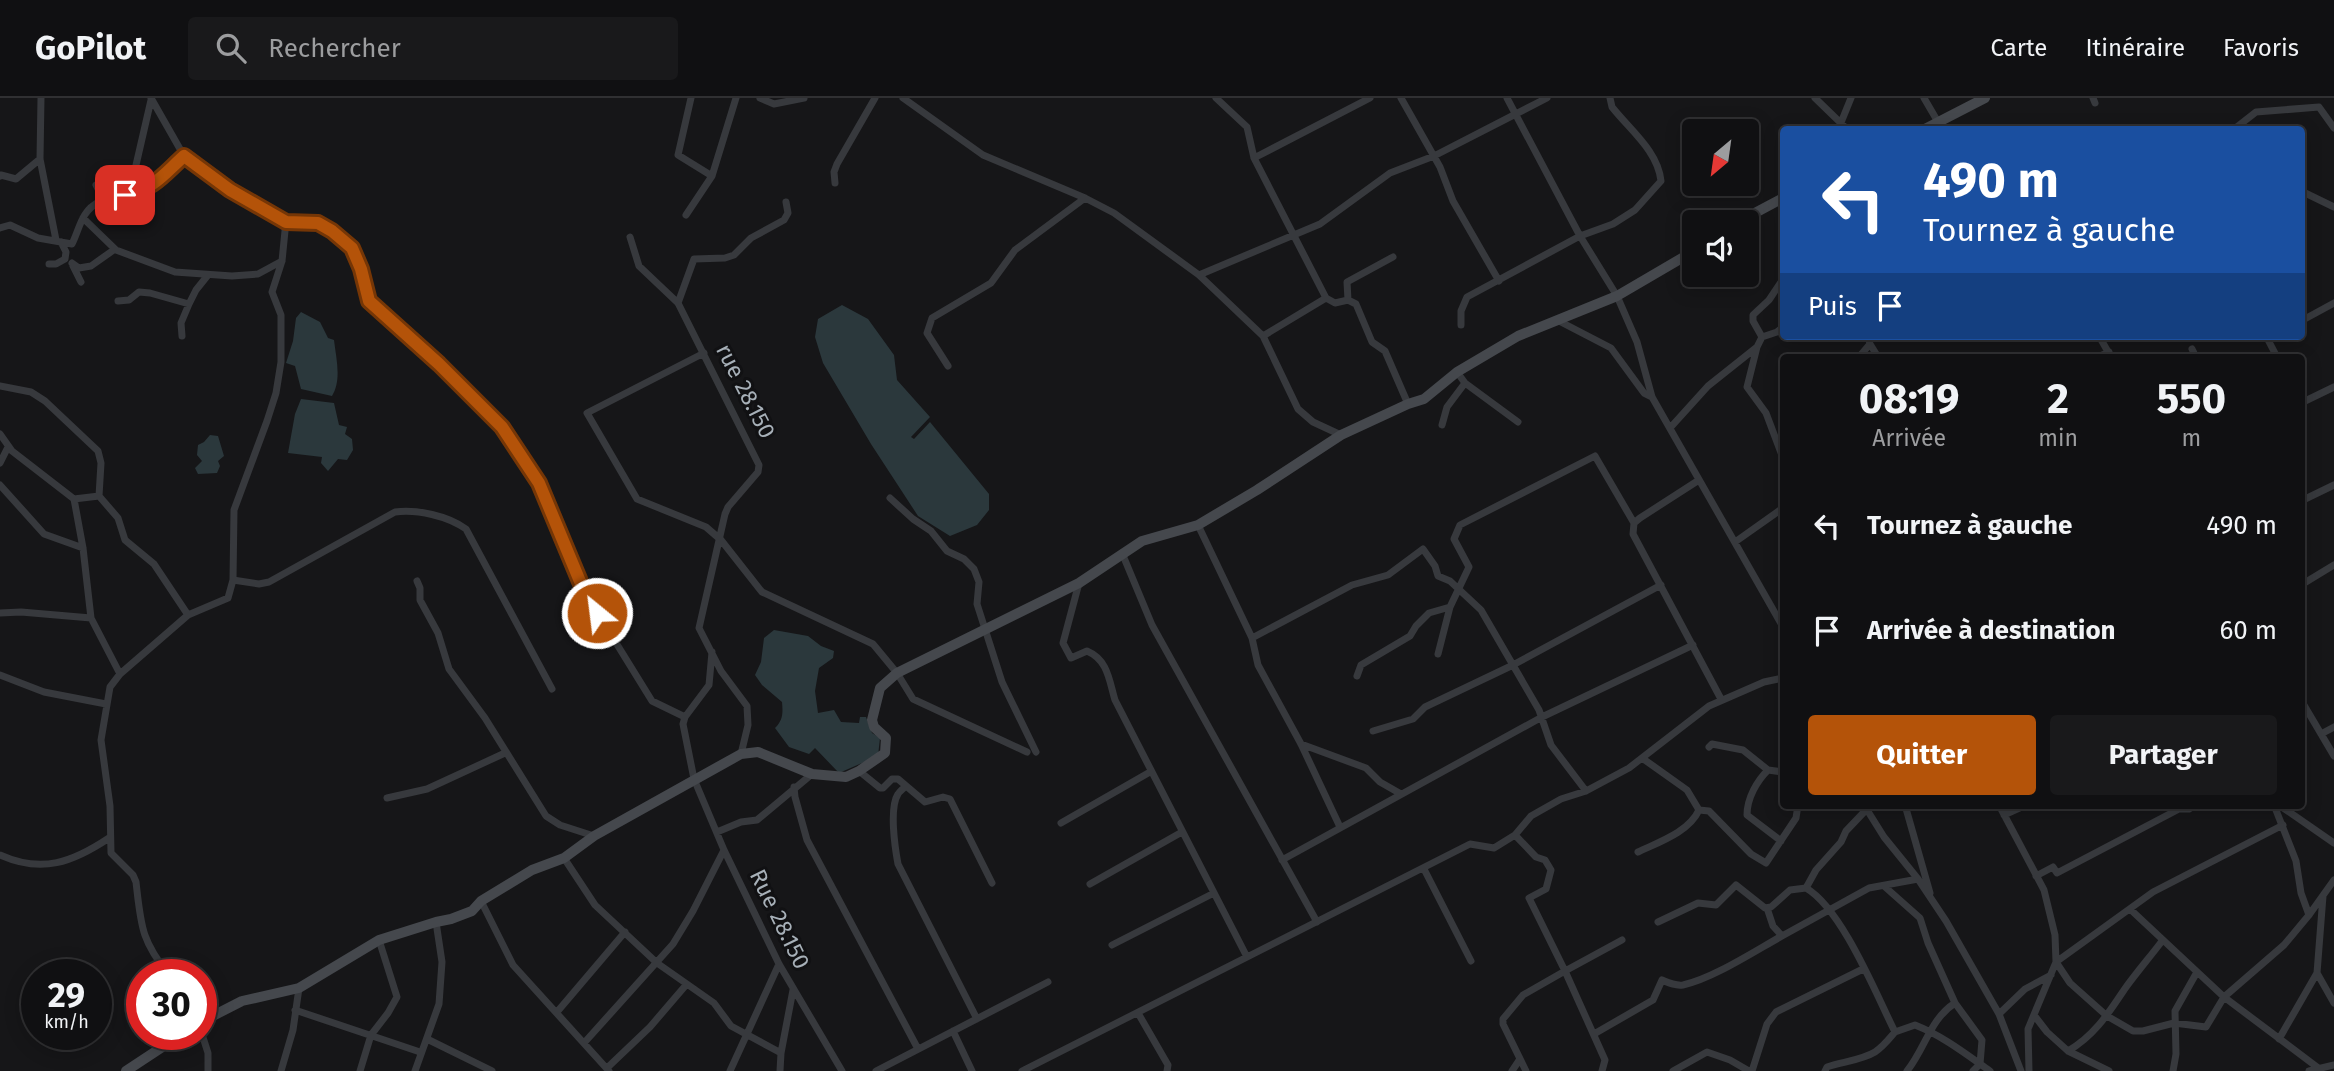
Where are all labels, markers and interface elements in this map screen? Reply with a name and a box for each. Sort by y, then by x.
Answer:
search box [188,17,678,80]
text: GoPilot [35,28,146,68]
icon: search [212,29,250,67]
text: Rechercher [268,33,401,64]
text: Carte [1991,34,2047,62]
text: Itinéraire [2085,34,2185,62]
text: Favoris [2223,34,2299,62]
north arrow [1682,119,1759,196]
map controls [1682,119,1759,287]
text: 490 m [1923,151,2059,210]
icon: left [1808,154,1899,245]
pin [95,165,155,225]
icon: arrive [106,176,144,214]
button: sound [1682,210,1759,287]
text: Tournez à gauche [1923,211,2175,249]
icon: arrive [1871,287,1909,325]
text: Puis [1808,291,1857,322]
street label: rue 28.150 [710,339,782,443]
text: 08:19 [1859,374,1959,424]
text: 2 [2047,374,2069,424]
text: 550 [2157,374,2226,424]
text: Arrivée [1872,424,1946,452]
text: min [2038,424,2078,452]
text: m [2182,424,2201,452]
icon: left [1808,507,1846,545]
text: Tournez à gauche [1867,510,2072,541]
text: 490 m [2206,510,2277,541]
position arrow [560,576,634,650]
icon: arrive [1808,612,1846,650]
text: Arrivée à destination [1867,615,2116,646]
text: 60 m [2219,615,2277,646]
button: Quitter [1808,715,2036,795]
button: Partager [2050,715,2277,795]
street label: Rue 28.150 [744,865,816,973]
speed limit sign: 30 [126,959,217,1050]
text: 29 [48,974,85,1016]
text: km/h [44,1011,89,1033]

